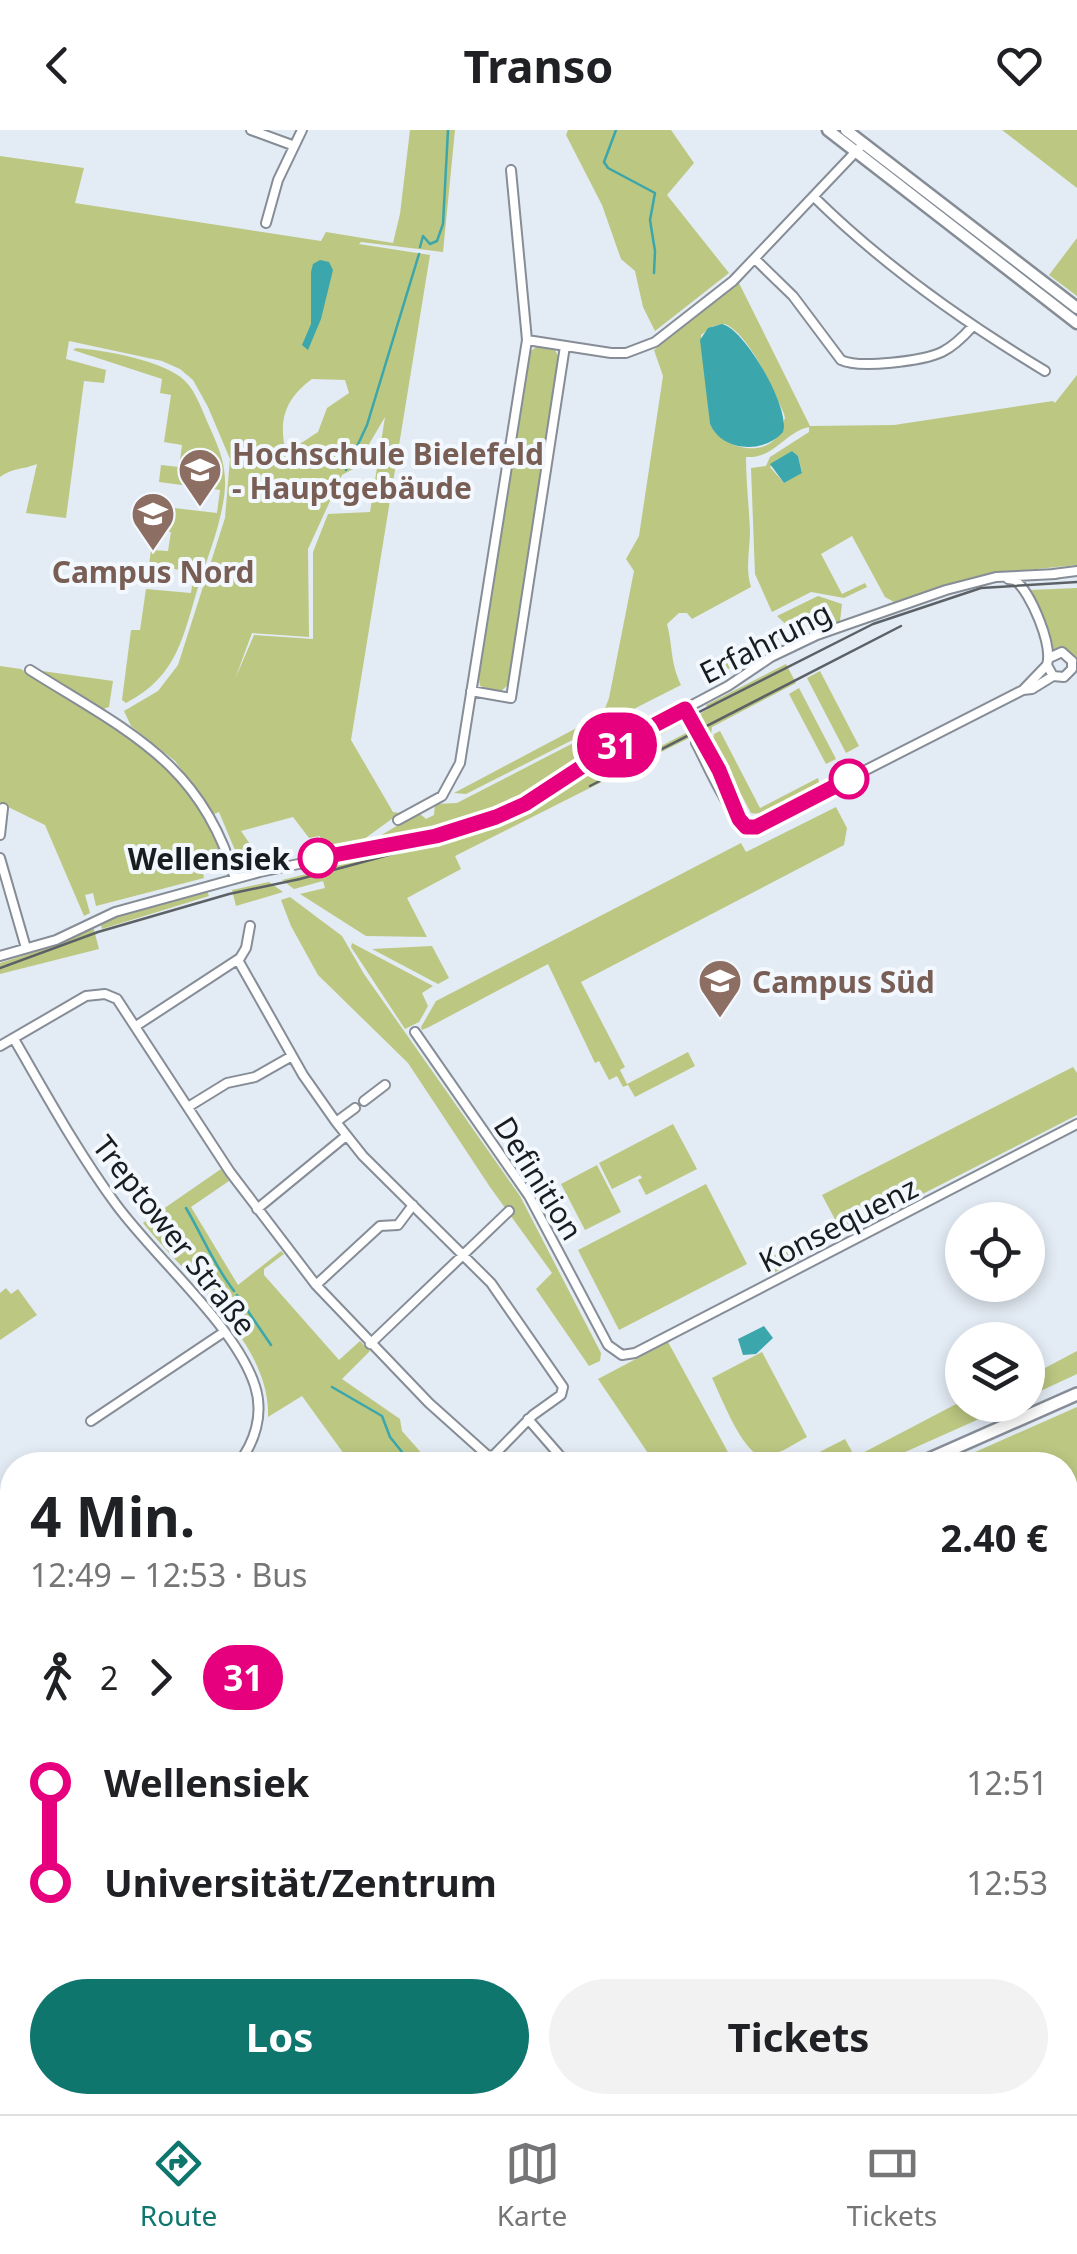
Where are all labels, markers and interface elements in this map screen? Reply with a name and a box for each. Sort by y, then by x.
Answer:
text: Transo [464,35,613,96]
icon: back [30,38,85,93]
icon: heart [992,38,1047,93]
place label: Hochschule Bielefeld - Hauptgebäude [232,433,544,508]
school or university icon: Hochschule Bielefeld - Hauptgebäude [177,447,223,508]
school or university icon: Campus Nord [130,491,176,552]
place label: Campus Nord [52,551,254,592]
street label: Erfahrung [692,591,838,693]
line badge: 31 [572,712,662,778]
text: 31 [597,722,637,769]
unlabelled marker [830,760,868,798]
place label: Wellensiek [128,838,290,879]
marker: Wellensiek [299,839,337,877]
school or university icon: Campus Süd [697,958,743,1019]
place label: Campus Süd [752,961,935,1002]
street label: Definition [485,1108,593,1248]
street label: Treptower Straße [84,1127,266,1343]
street label: Konsequenz [752,1166,924,1282]
map controls [945,1202,1045,1422]
button: locate [945,1202,1045,1302]
button: layers [945,1322,1045,1422]
text: 4 Min. [30,1478,195,1553]
text: 2.40 € [940,1511,1048,1563]
text: 12:49 – 12:53 · Bus [30,1553,307,1596]
icon: walk [30,1650,85,1705]
icon: forward [133,1650,188,1705]
text: 31 [223,1654,263,1701]
text: 2 [100,1656,118,1699]
text: Wellensiek [104,1756,309,1808]
text: 12:51 [966,1761,1048,1804]
text: Universität/Zentrum [104,1856,497,1908]
text: 12:53 [966,1861,1048,1904]
button: Los [30,1979,529,2094]
button: Tickets [549,1979,1048,2094]
tab: Route [140,2136,217,2234]
tab: Karte [497,2136,567,2234]
tab: Tickets [847,2136,937,2234]

